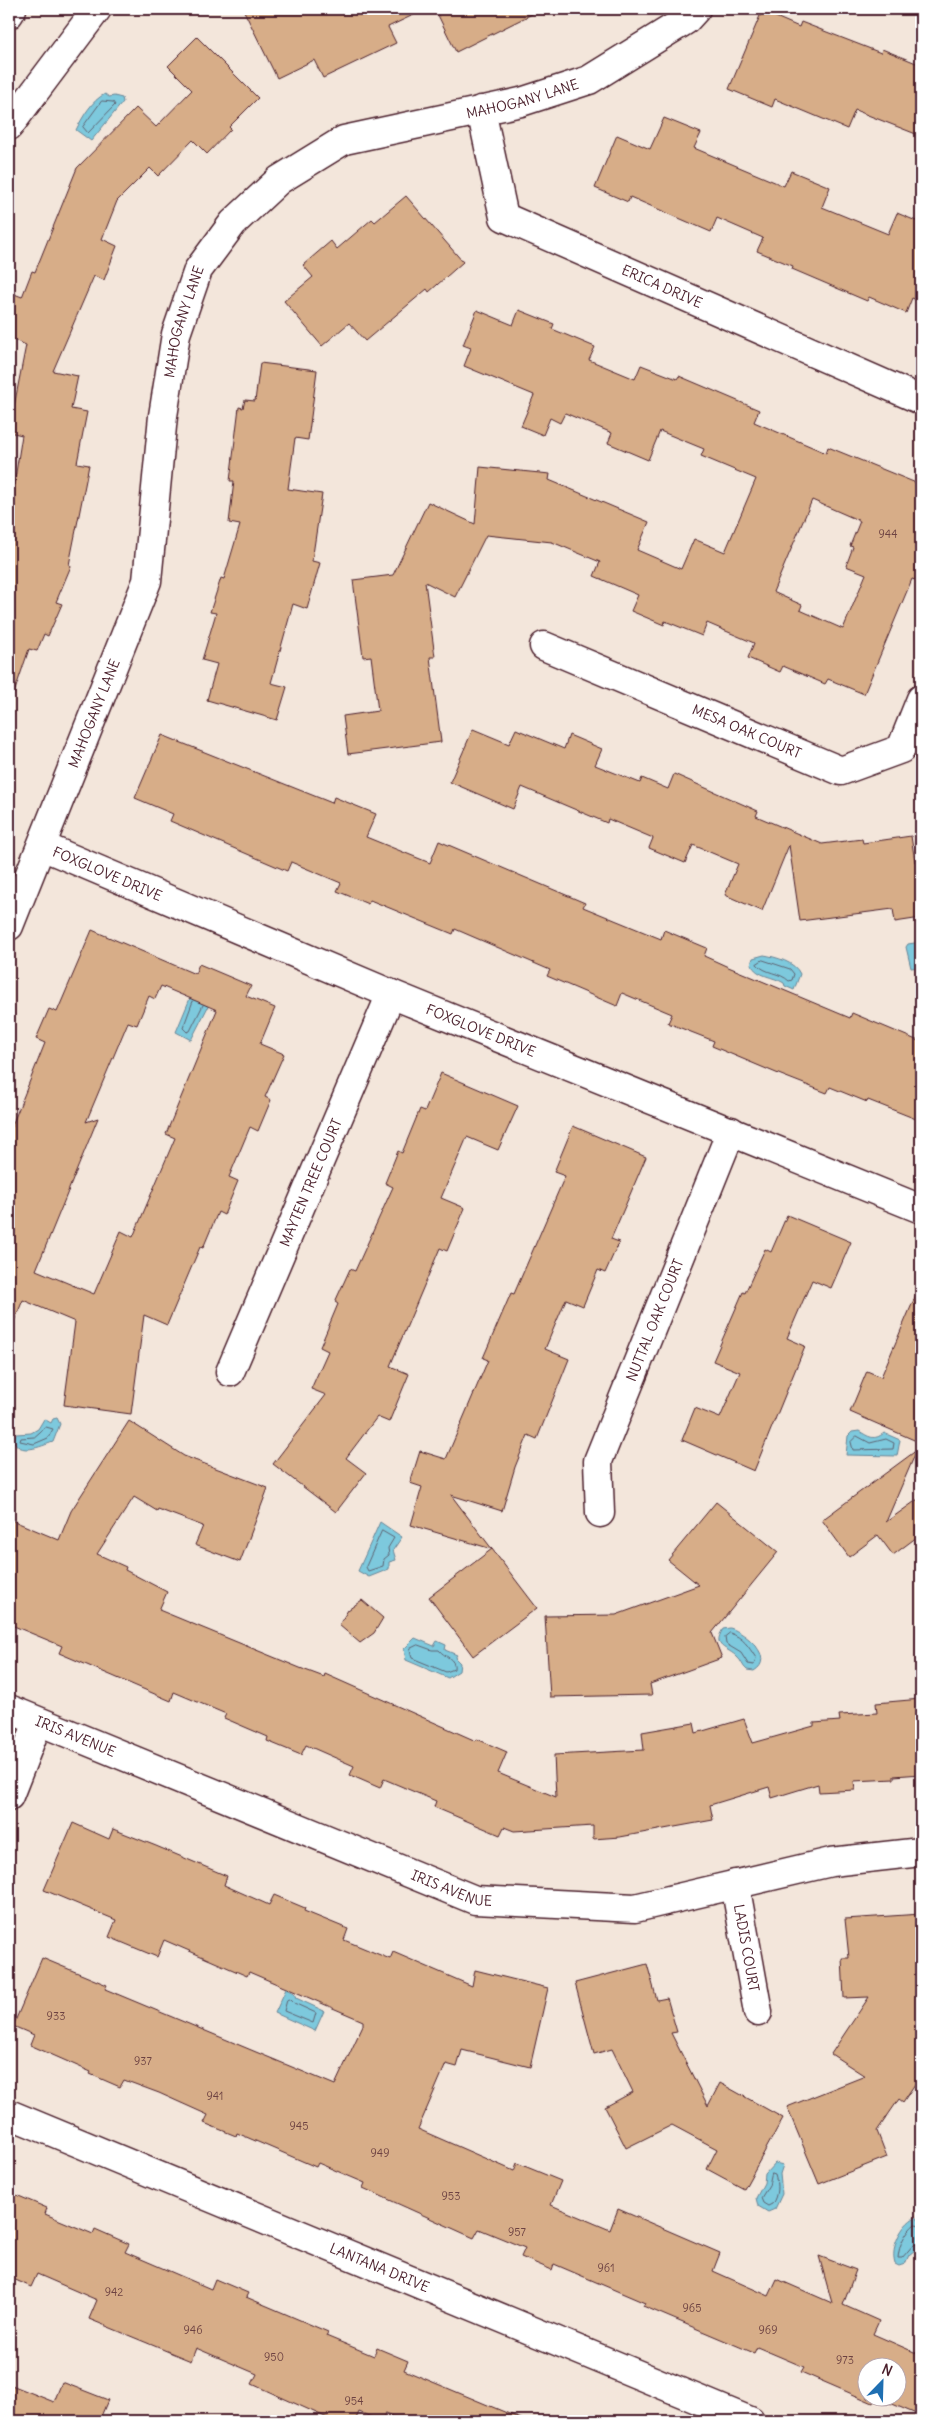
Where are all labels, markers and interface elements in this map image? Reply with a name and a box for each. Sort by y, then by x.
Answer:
street label: MAHOGANY LANE [465,75,581,123]
street label: ERICA DRIVE [619,261,705,312]
street label: MAHOGANY LANE [160,263,208,379]
house number: 944 [878,527,898,541]
street label: MAHOGANY LANE [64,656,124,770]
street label: MESA OAK COURT [689,700,804,762]
street label: FOXGLOVE DRIVE [50,843,165,905]
street label: FOXGLOVE DRIVE [423,1000,538,1061]
street label: MAYTEN TREE COURT [276,1116,346,1249]
street label: NUTTAL OAK COURT [622,1256,688,1384]
street label: IRIS AVENUE [33,1712,118,1761]
street label: IRIS AVENUE [408,1866,492,1910]
street label: LADIS COURT [730,1903,763,1993]
house number: 933 [47,2009,65,2023]
house number: 937 [134,2054,153,2068]
house number: 941 [207,2089,223,2103]
house number: 945 [289,2119,309,2133]
house number: 949 [370,2146,390,2160]
house number: 953 [442,2189,460,2203]
house number: 957 [508,2225,527,2239]
street label: LANTANA DRIVE [327,2239,432,2296]
house number: 961 [597,2261,615,2275]
house number: 942 [105,2285,123,2299]
house number: 965 [683,2301,702,2315]
house number: 946 [183,2323,203,2337]
house number: 969 [759,2323,778,2337]
house number: 950 [264,2350,284,2364]
house number: 973 [836,2353,854,2367]
north arrow [858,2358,908,2408]
text: N [879,2360,895,2380]
house number: 954 [344,2394,364,2408]

